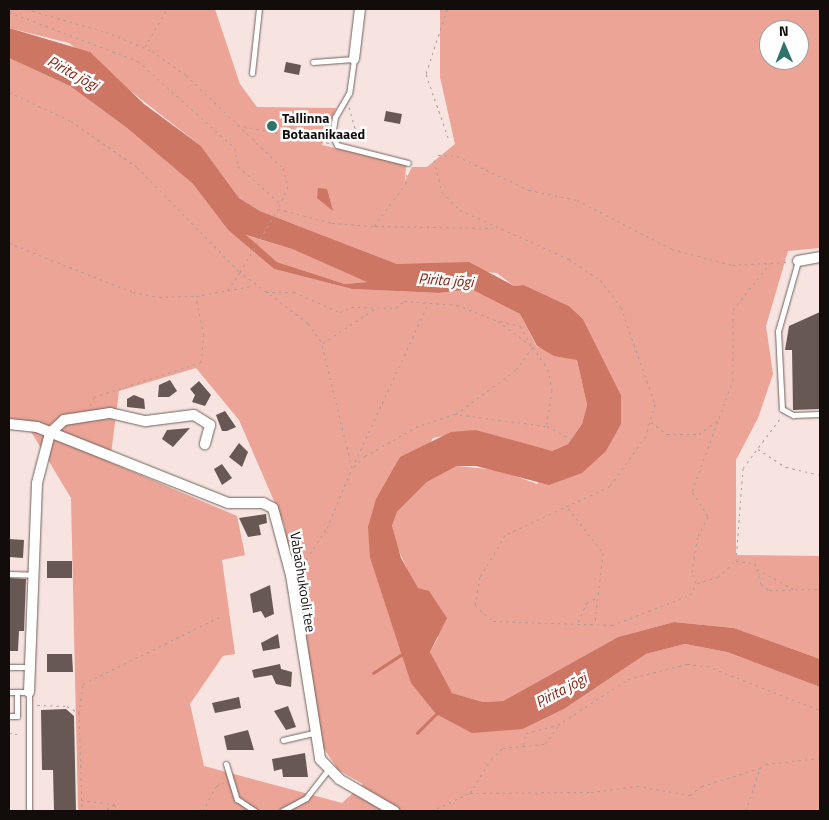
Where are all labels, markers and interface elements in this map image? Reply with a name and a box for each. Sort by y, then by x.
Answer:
north arrow [759,20,809,70]
text: N [779,20,789,41]
water label: Pirita jõgi [44,52,102,94]
place label: Tallinna Botaanikaaed [282,110,365,142]
marker: Tallinna Botaanikaaed [266,120,278,132]
water label: Pirita jõgi [418,269,474,291]
street label: Vabaõhukooli tee [287,531,319,633]
water label: Pirita jõgi [532,669,590,711]

